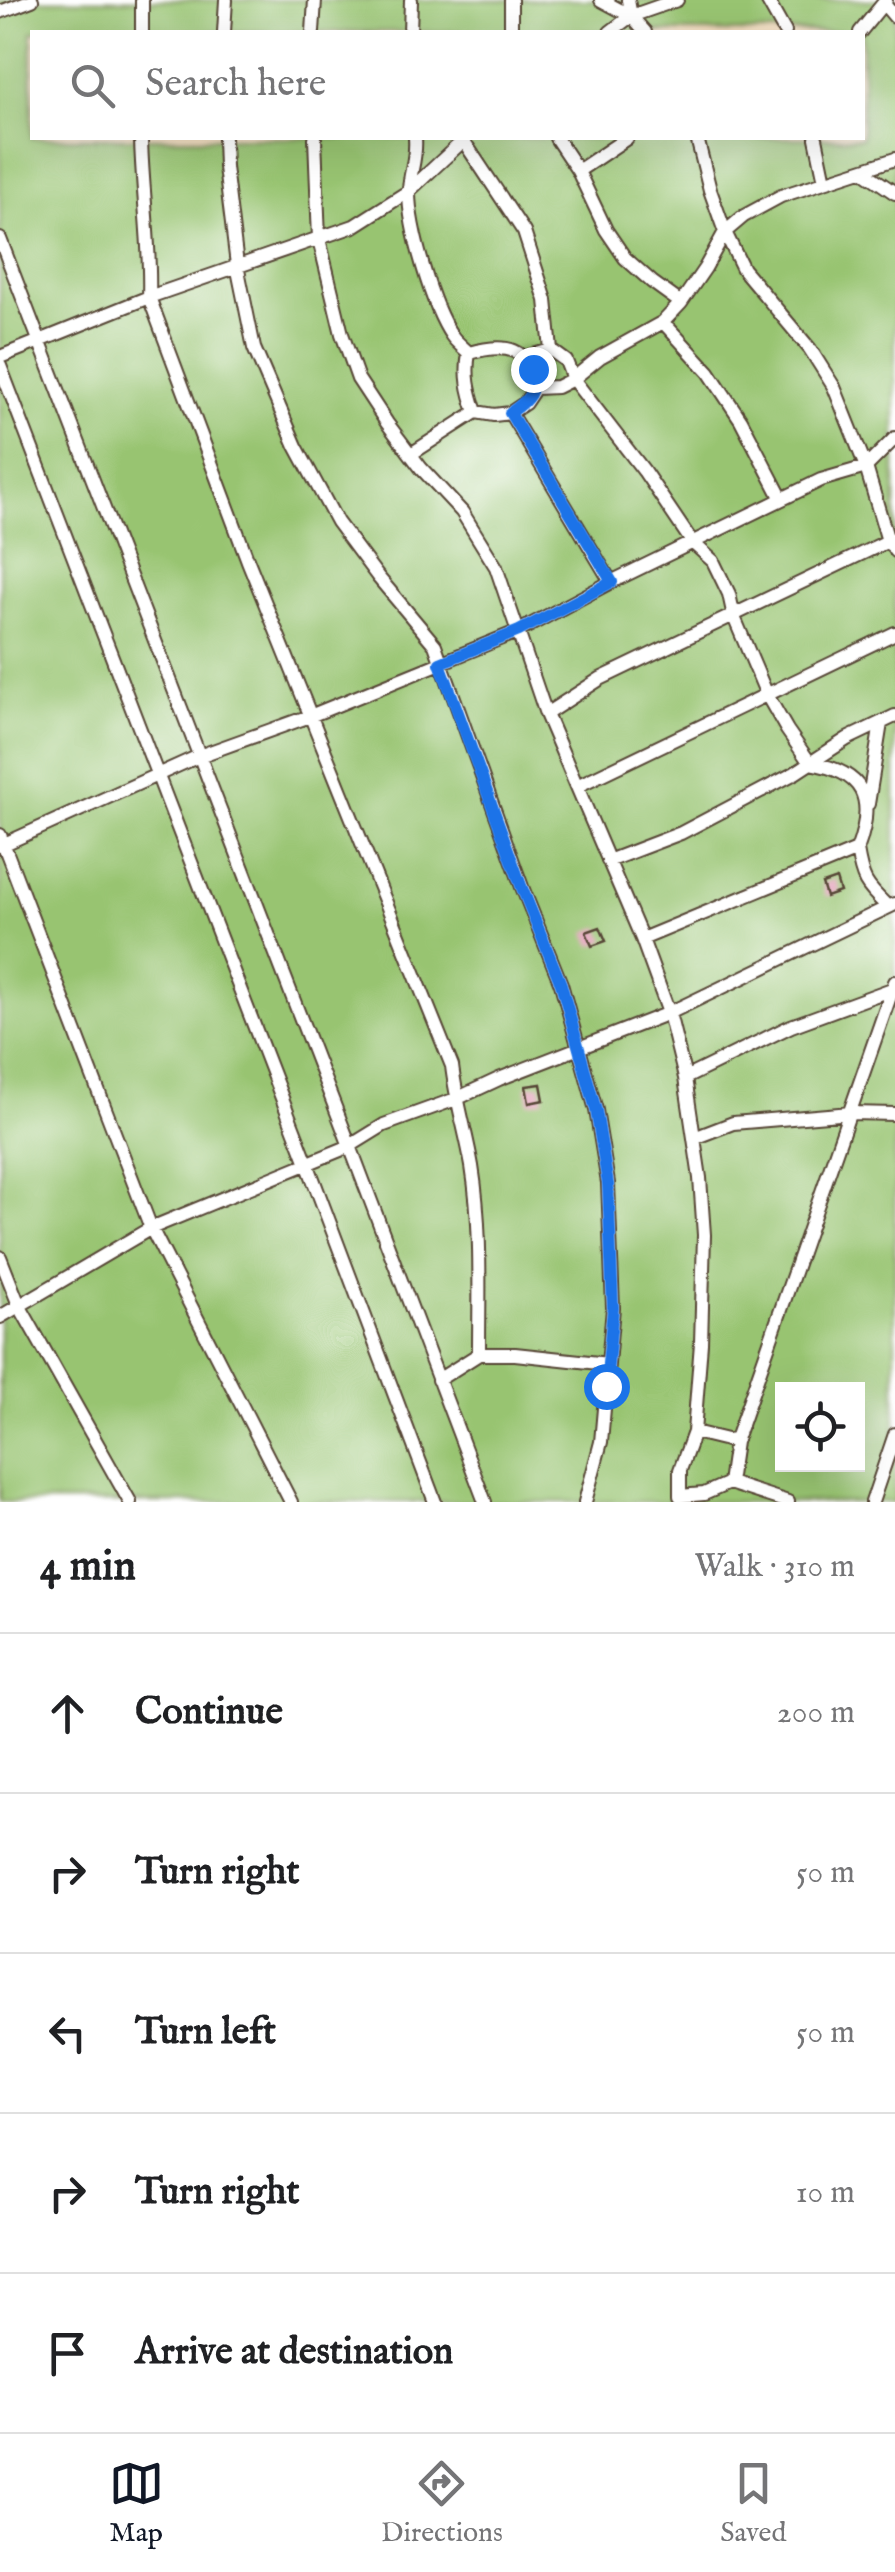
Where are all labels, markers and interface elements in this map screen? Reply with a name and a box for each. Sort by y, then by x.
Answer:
search box [30,30,865,140]
icon: search [65,58,120,113]
text: Search here [145,61,326,109]
route end [511,347,557,393]
route start [584,1364,630,1410]
map controls [775,1382,865,1472]
button: locate [775,1382,865,1472]
text: 4 min [40,1541,136,1594]
text: Walk · 310 m [695,1547,855,1588]
icon: ahead [40,1686,95,1741]
text: Continue [135,1689,283,1737]
text: 200 m [777,1693,855,1734]
icon: right [40,1846,95,1901]
text: Turn right [135,1849,299,1897]
text: 50 m [796,1853,855,1894]
icon: left [40,2006,95,2061]
text: Turn left [135,2009,276,2057]
text: 50 m [796,2013,855,2054]
icon: right [40,2166,95,2221]
text: Turn right [135,2169,299,2217]
text: 10 m [796,2173,855,2214]
icon: arrive [40,2326,95,2381]
text: Arrive at destination [135,2329,453,2377]
tab: Map [109,2456,164,2551]
tab: Directions [381,2456,503,2551]
tab: Saved [720,2456,786,2551]

